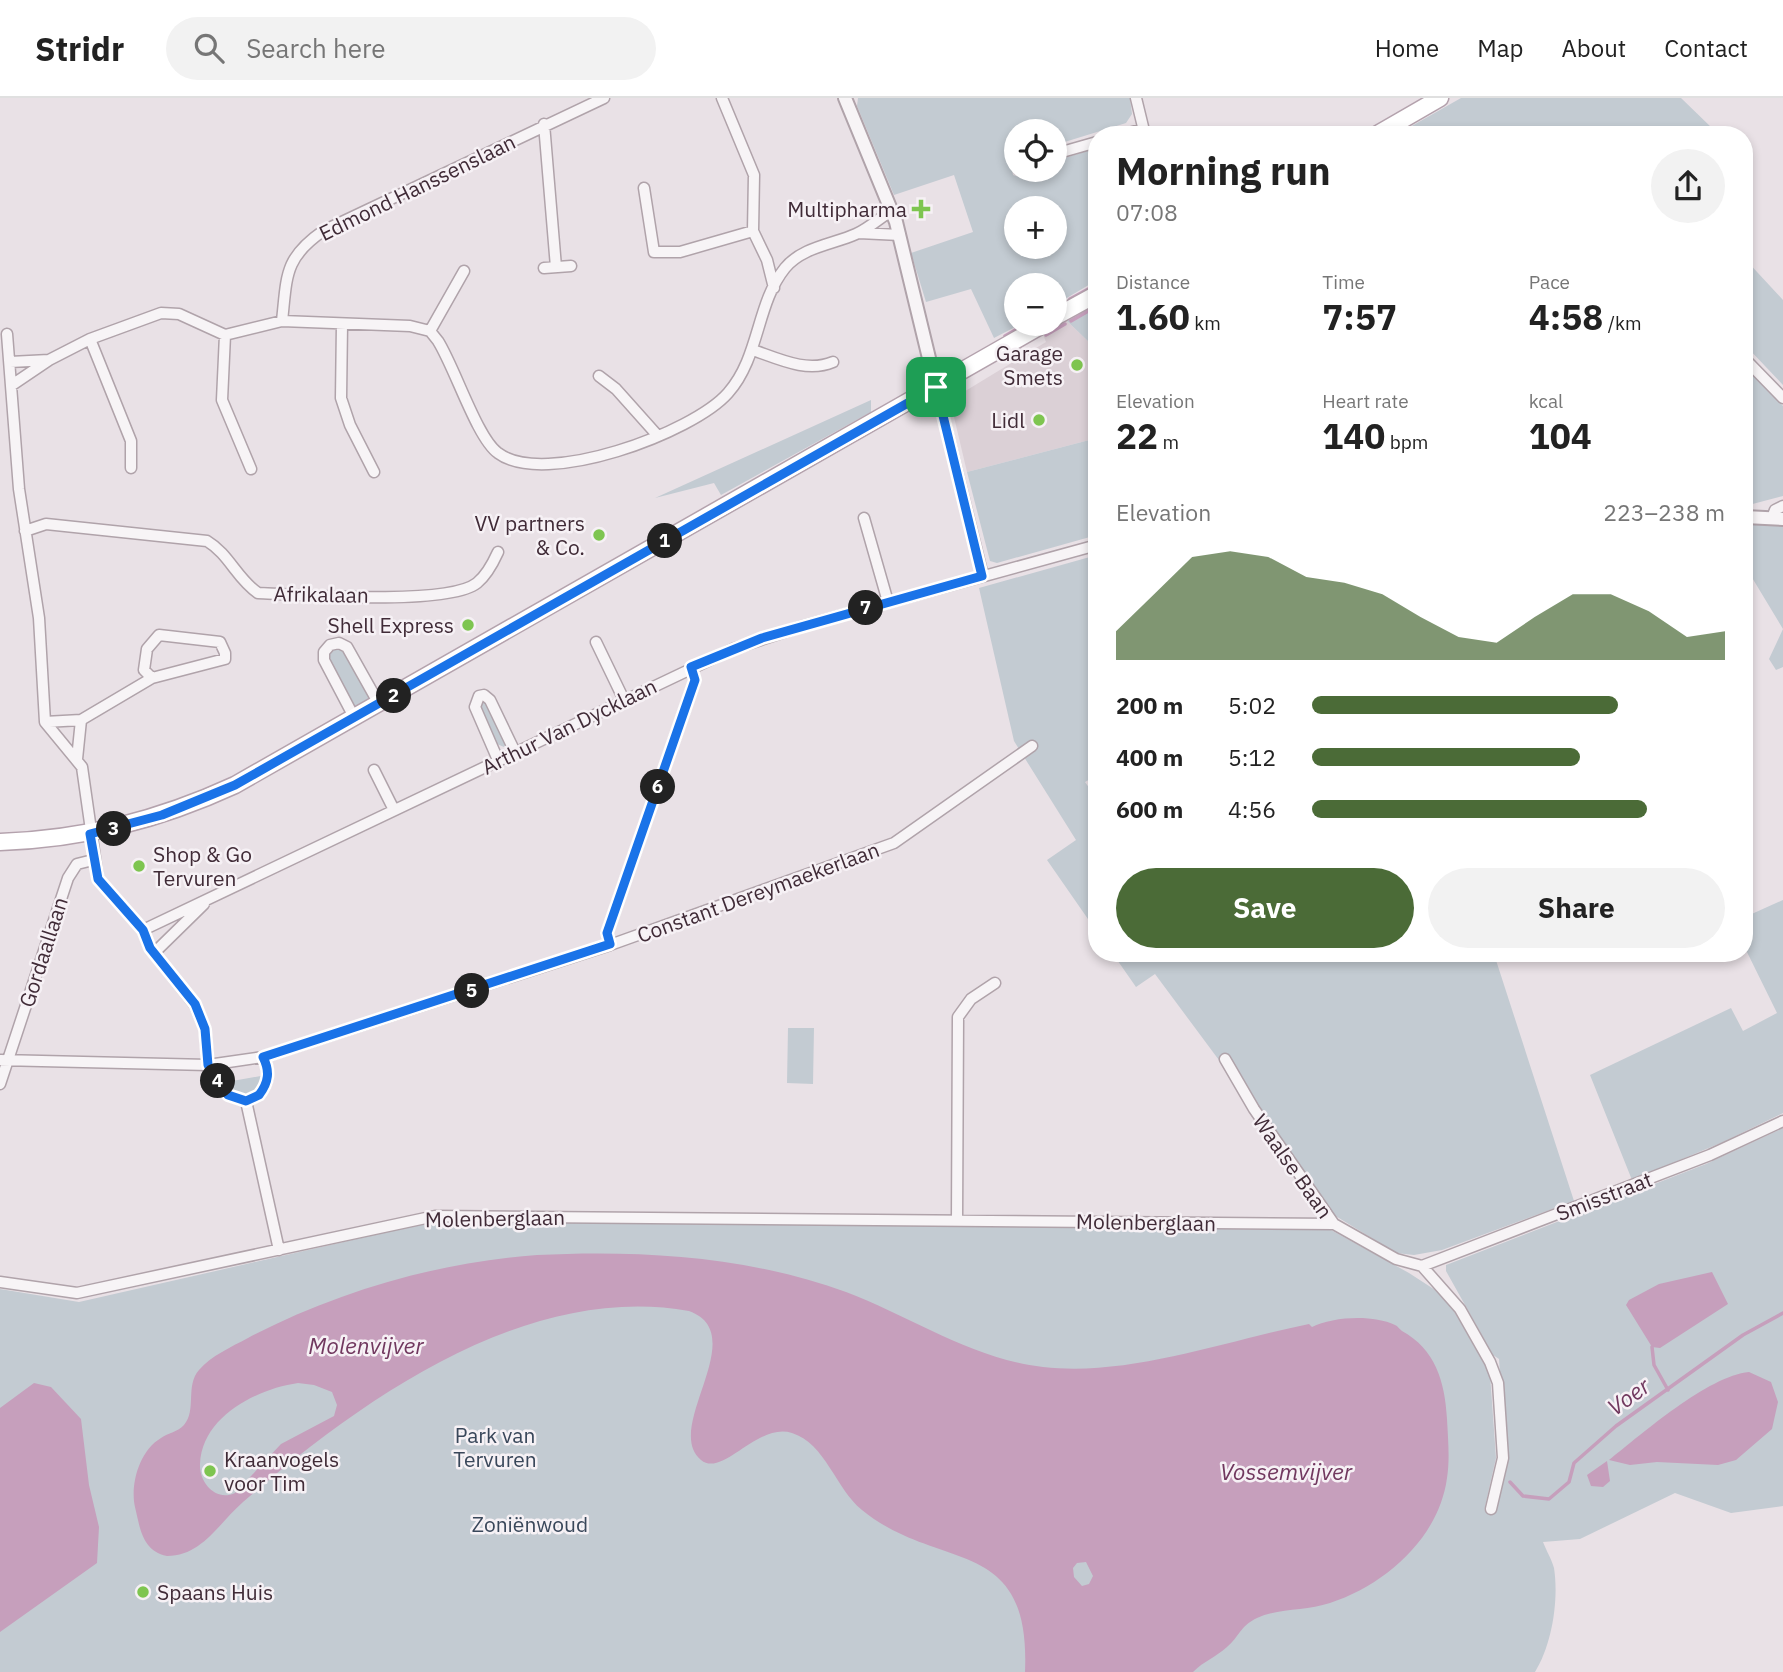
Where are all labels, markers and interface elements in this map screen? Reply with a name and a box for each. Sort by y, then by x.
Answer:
search box [166,17,656,80]
text: Stridr [35,27,124,70]
icon: search [190,29,228,67]
text: Search here [246,31,386,65]
text: Home [1375,32,1439,64]
text: Map [1477,32,1523,64]
text: About [1561,32,1626,64]
text: Contact [1664,32,1748,64]
map controls [1004,119,1067,336]
button: locate [1004,119,1067,182]
street label: Edmond Hanssenslaan [314,127,520,247]
text: Morning run [1116,146,1331,195]
button: share [1651,149,1725,223]
place label: Multipharma [787,195,907,223]
button: + [1004,196,1067,259]
text: 07:08 [1116,197,1178,227]
marker: Multipharma [913,201,929,217]
text: Distance [1116,270,1190,294]
text: Time [1322,270,1365,294]
text: Pace [1529,270,1570,294]
button: − [1004,273,1067,336]
text: 1.60 [1116,294,1190,340]
text: 7:57 [1322,294,1397,340]
text: 4:58 [1529,294,1603,340]
text: km [1190,311,1221,335]
text: /km [1603,311,1642,335]
place label: Garage Smets [996,339,1063,391]
pin [906,357,966,417]
marker: Garage Smets [1069,357,1085,373]
icon: arrive [917,368,955,406]
text: Elevation [1116,389,1195,413]
text: Heart rate [1322,389,1409,413]
text: kcal [1529,389,1563,413]
place label: Lidl [991,406,1025,434]
marker: Lidl [1031,412,1047,428]
text: 22 [1116,413,1158,459]
text: 140 [1322,413,1385,459]
text: 104 [1529,413,1592,459]
text: m [1158,430,1179,454]
text: bpm [1385,430,1428,454]
text: Elevation [1116,497,1211,527]
text: 223–238 m [1603,497,1725,527]
place label: VV partners & Co. [474,509,585,561]
pin: 1 [648,524,682,558]
marker: VV partners & Co. [591,527,607,543]
text: 1 [659,528,670,552]
street label: Afrikalaan [273,579,369,609]
pin: 7 [848,590,884,626]
text: 7 [860,595,871,619]
place label: Shell Express [328,611,454,639]
marker: Shell Express [460,617,476,633]
street label: Arthur Van Dycklaan [477,671,661,781]
pin: 2 [376,678,412,714]
text: 2 [388,683,399,707]
text: 200 m [1116,690,1183,720]
text: 5:02 [1228,690,1276,720]
text: 400 m [1116,742,1183,772]
text: 5:12 [1228,742,1276,772]
pin: 6 [640,770,676,804]
text: 6 [652,774,663,798]
text: 600 m [1116,794,1183,824]
text: 4:56 [1228,794,1276,824]
pin: 3 [96,812,132,846]
text: 3 [108,816,119,840]
street label: Constant Dereymaekerlaan [633,835,883,949]
place label: Shop & Go Tervuren [153,840,252,892]
marker: Shop & Go Tervuren [131,858,147,874]
button: Save [1116,868,1414,948]
button: Share [1428,868,1725,948]
street label: Gordaallaan [12,893,74,1011]
pin: 5 [454,974,490,1008]
text: 5 [466,978,477,1002]
pin: 4 [200,1063,235,1098]
text: 4 [212,1068,223,1092]
street label: Waalse Baan [1247,1108,1339,1224]
street label: Smisstraat [1552,1165,1656,1227]
street label: Molenberglaan [425,1203,565,1233]
street label: Molenberglaan [1076,1207,1216,1237]
water label: Molenvijver [308,1330,424,1360]
water label: Voer [1601,1370,1656,1422]
park label: Park van Tervuren [453,1421,537,1473]
place label: Kraanvogels voor Tim [224,1445,339,1497]
water label: Vossemvijver [1220,1456,1353,1486]
marker: Kraanvogels voor Tim [202,1463,218,1479]
park label: Zoniënwoud [472,1510,588,1538]
place label: Spaans Huis [157,1578,273,1606]
marker: Spaans Huis [135,1584,151,1600]

